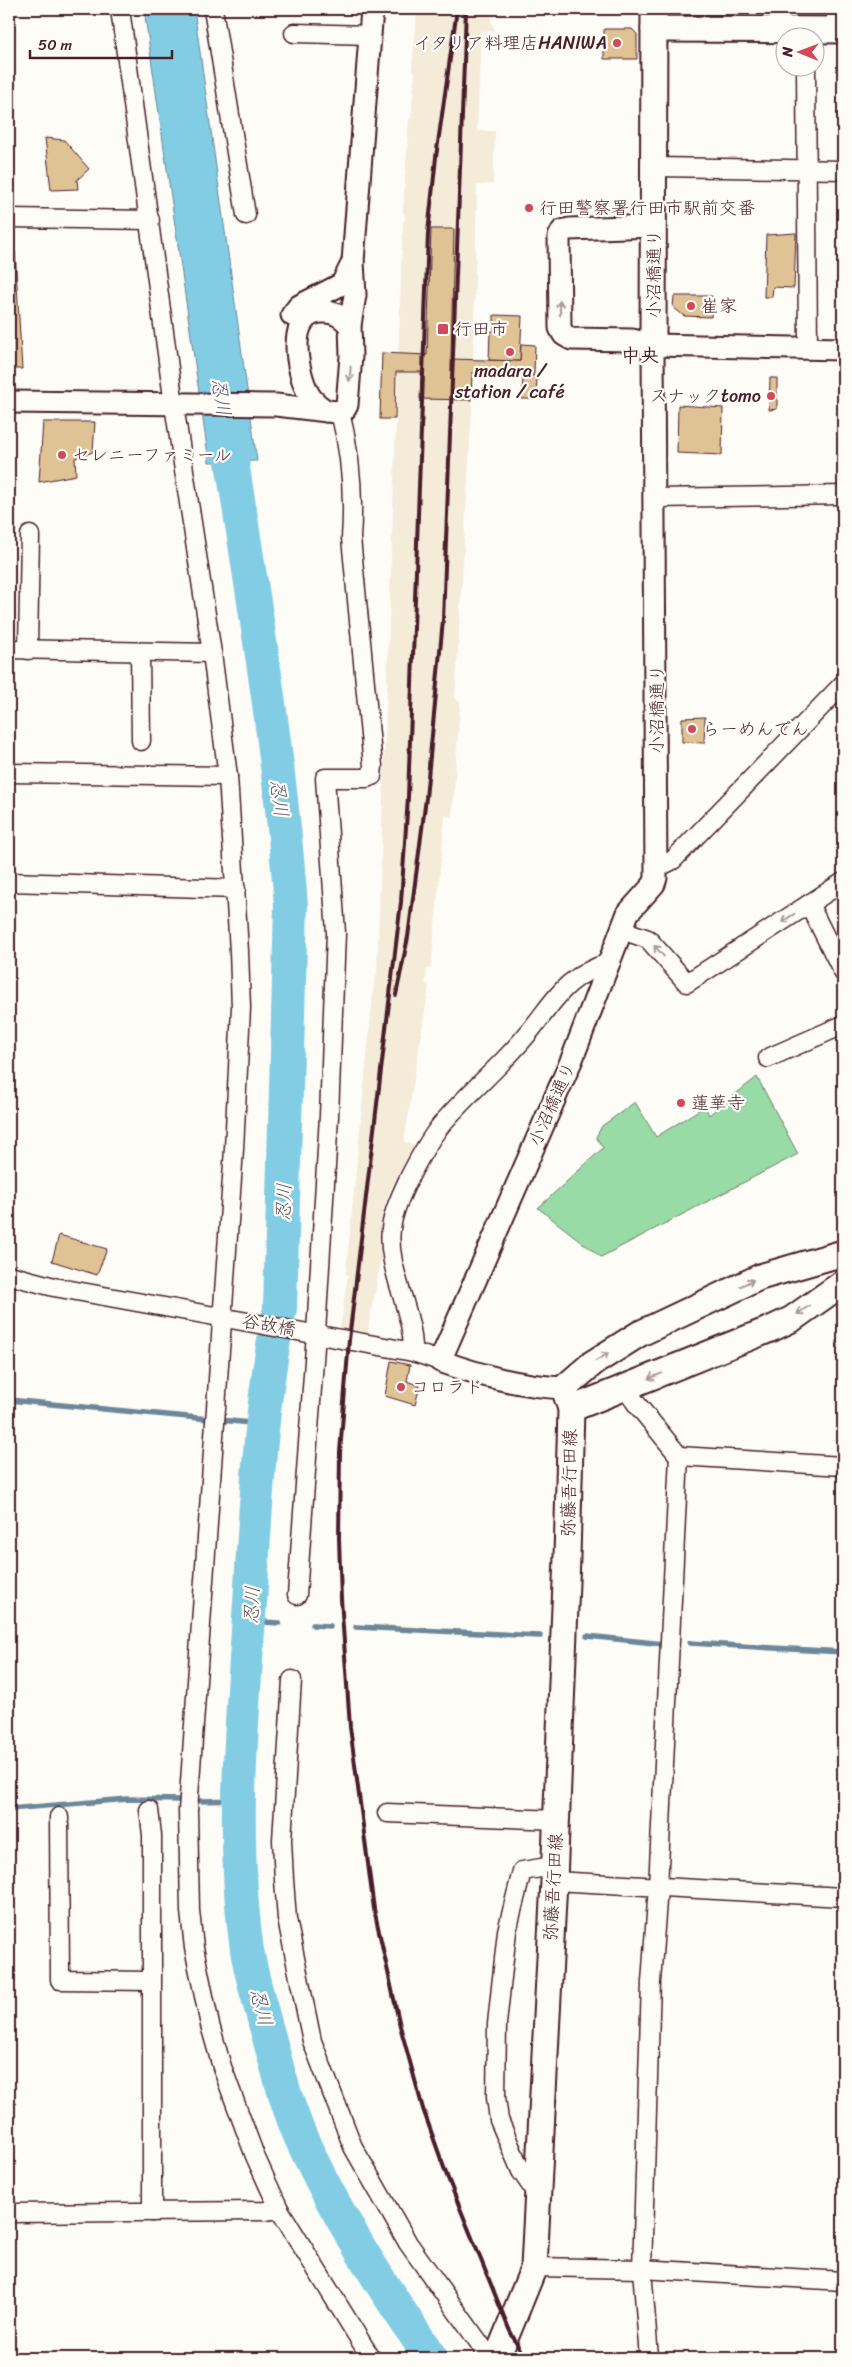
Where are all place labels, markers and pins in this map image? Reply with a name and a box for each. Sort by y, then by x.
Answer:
place label: イタリア料理店HANIWA [413,27,607,59]
marker: イタリア料理店HANIWA [611,37,623,49]
place label: 行田警察署行田市駅前交番 [539,192,755,224]
marker: 行田警察署行田市駅前交番 [523,202,535,214]
place label: 崔家 [701,290,737,322]
marker: 崔家 [685,300,697,312]
place label: 行田市 [454,313,508,345]
marker: 行田市 [436,322,450,336]
marker: madara / station / café [504,346,516,358]
place label: madara / station / café [454,355,565,408]
place label: スナックtomo [649,380,761,412]
marker: スナックtomo [765,390,777,402]
place label: セレニーファミール [72,439,231,471]
marker: セレニーファミール [56,449,68,461]
place label: らーめんでん [702,713,809,745]
marker: らーめんでん [686,723,698,735]
place label: 蓮華寺 [691,1087,745,1119]
marker: 蓮華寺 [675,1097,687,1109]
place label: コロラド [411,1371,483,1403]
marker: コロラド [395,1381,407,1393]

